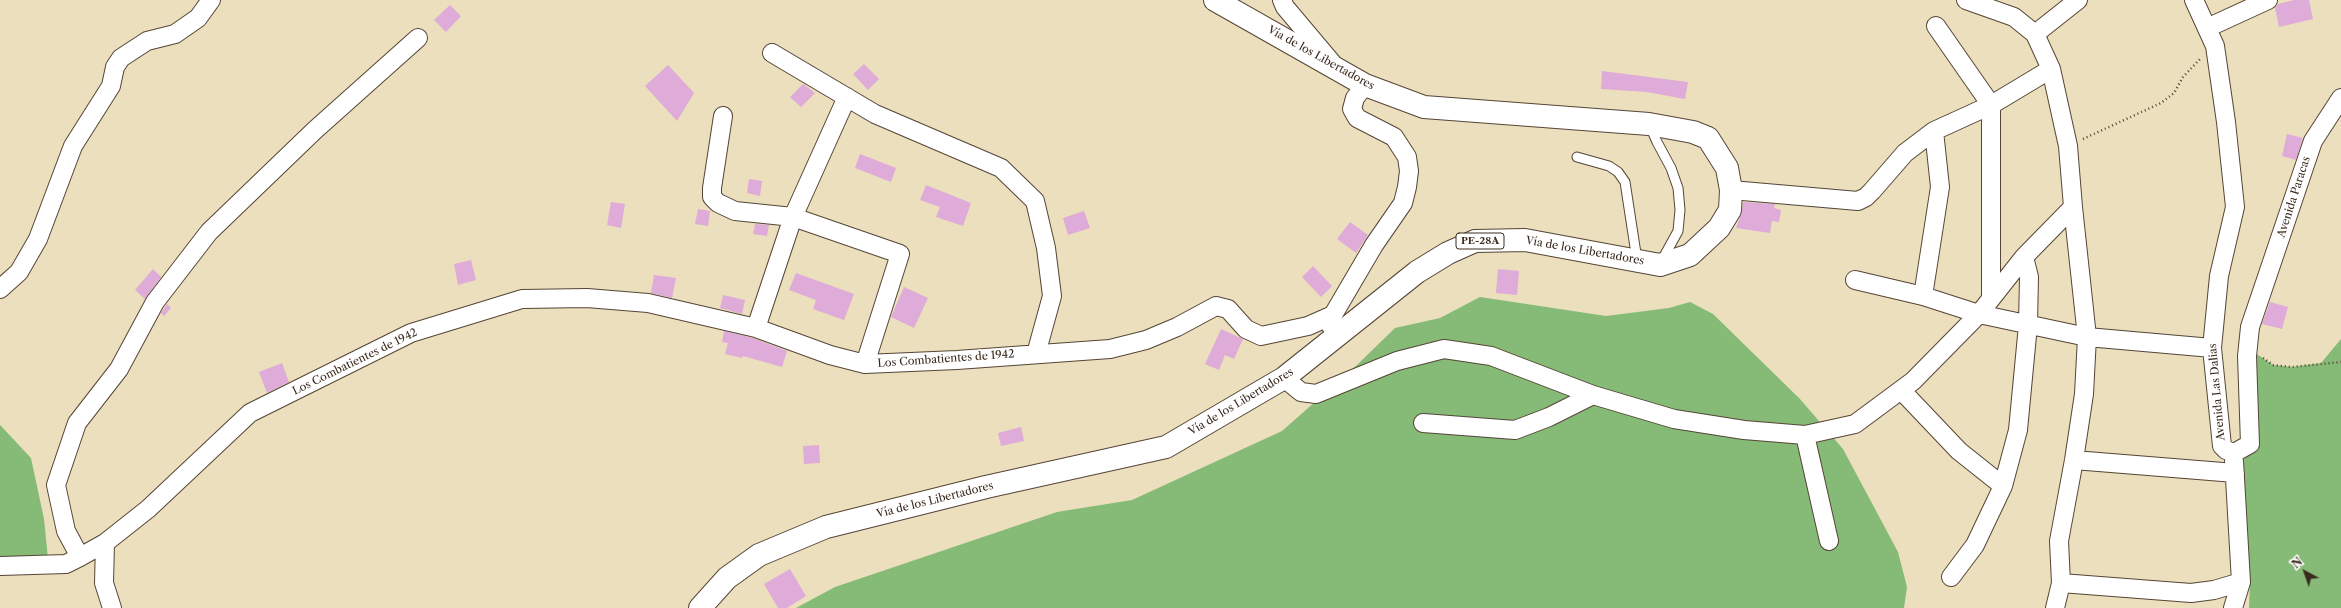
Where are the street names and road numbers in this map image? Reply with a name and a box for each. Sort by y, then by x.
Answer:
street label: Vía de los Libertadores [1265,23,1377,93]
street label: Avenida Paracas [2275,155,2313,239]
road number: PE-28A [1456,233,1504,249]
street label: Vía de los Libertadores [1525,234,1645,268]
street label: Los Combatientes de 1942 [290,326,420,398]
street label: Avenida Las Dalias [2206,343,2228,441]
street label: Los Combatientes de 1942 [877,348,1015,370]
street label: Vía de los Libertadores [1186,365,1296,439]
street label: Vía de los Libertadores [875,479,995,521]

